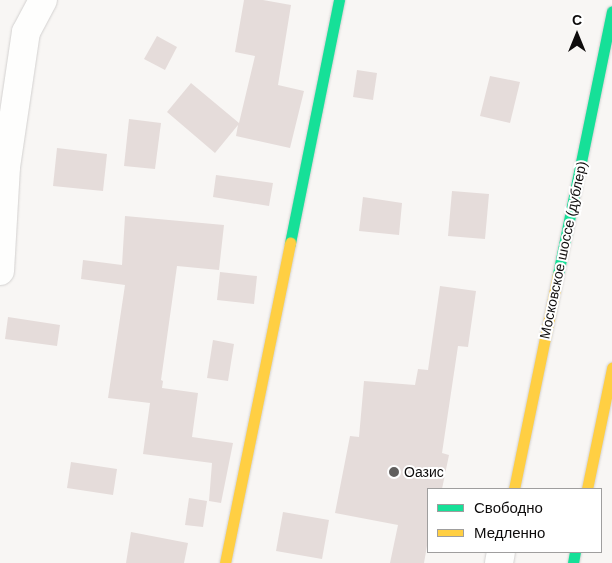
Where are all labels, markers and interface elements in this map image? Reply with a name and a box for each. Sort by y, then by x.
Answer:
north arrow [552,10,602,60]
text: С [572,12,582,28]
street label: Московское шоссе (дублер) [536,160,590,340]
place label: Оазис [404,464,444,480]
marker: Оазис [388,466,400,478]
legend [427,488,602,553]
text: Свободно [474,499,543,516]
text: Медленно [474,524,545,541]

